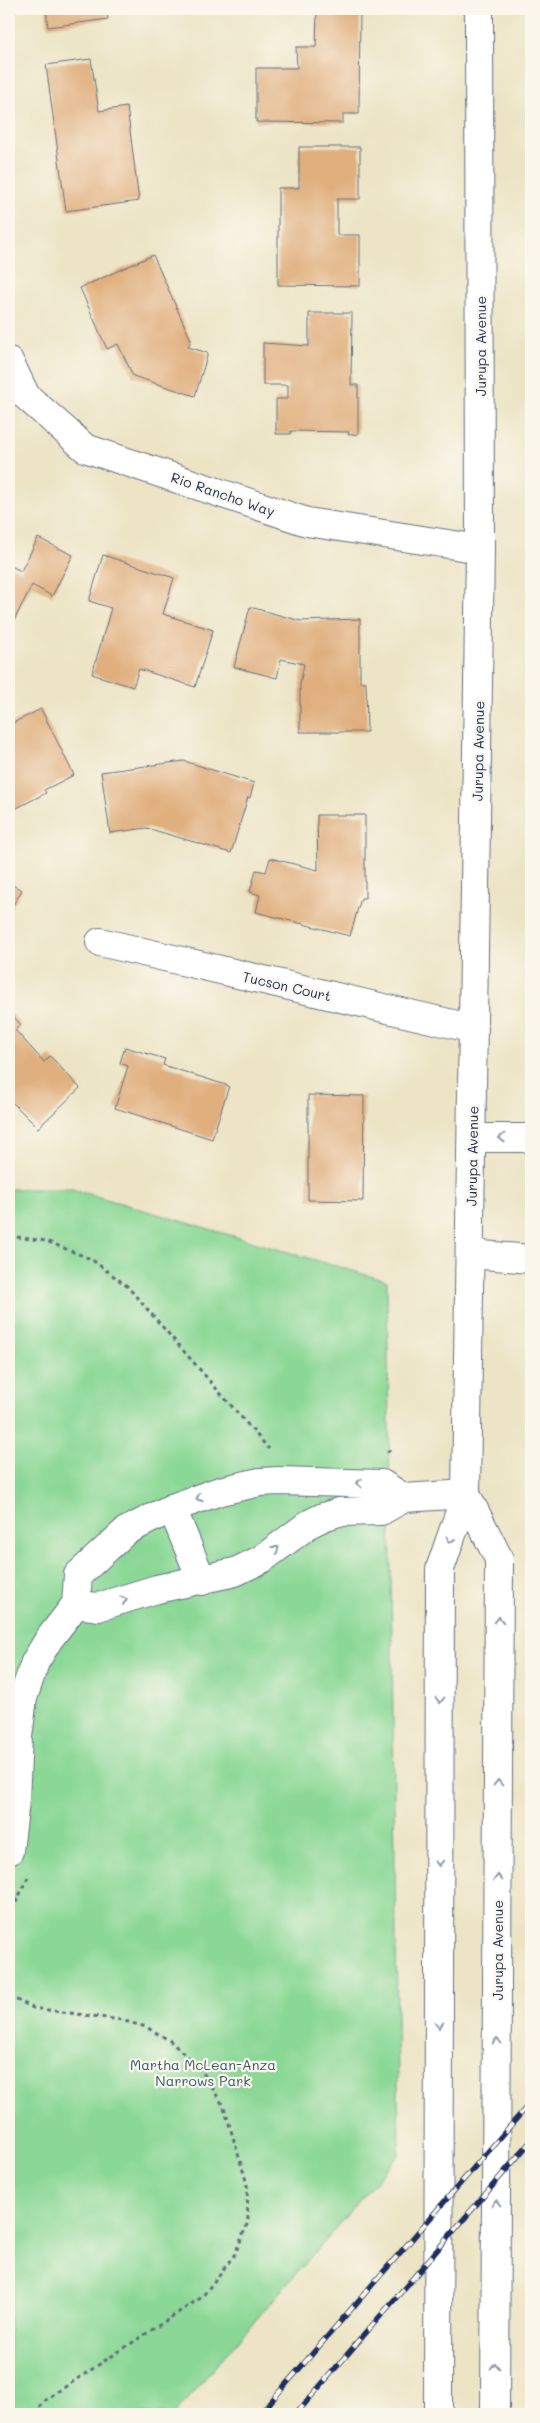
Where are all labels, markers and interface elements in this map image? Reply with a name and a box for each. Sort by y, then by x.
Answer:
street label: Jurupa Avenue [471,296,490,396]
street label: Rio Rancho Way [169,467,277,521]
street label: Jurupa Avenue [468,701,488,801]
street label: Tucson Court [241,967,333,1005]
street label: Jurupa Avenue [462,1106,482,1206]
one-way arrow [497,1133,505,1143]
one-way arrow [355,1478,363,1489]
one-way arrow [195,1492,204,1502]
one-way arrow [446,1535,456,1543]
one-way arrow [270,1546,280,1555]
one-way arrow [119,1596,127,1606]
one-way arrow [494,1616,504,1624]
one-way arrow [435,1697,445,1705]
one-way arrow [493,1778,503,1786]
one-way arrow [434,1860,444,1867]
one-way arrow [492,1874,503,1882]
street label: Jurupa Avenue [488,1900,507,2000]
one-way arrow [434,2022,444,2030]
one-way arrow [492,2037,502,2044]
park label: Martha McLean-Anza Narrows Park [130,2055,276,2090]
one-way arrow [491,2199,501,2207]
one-way arrow [490,2361,500,2369]

